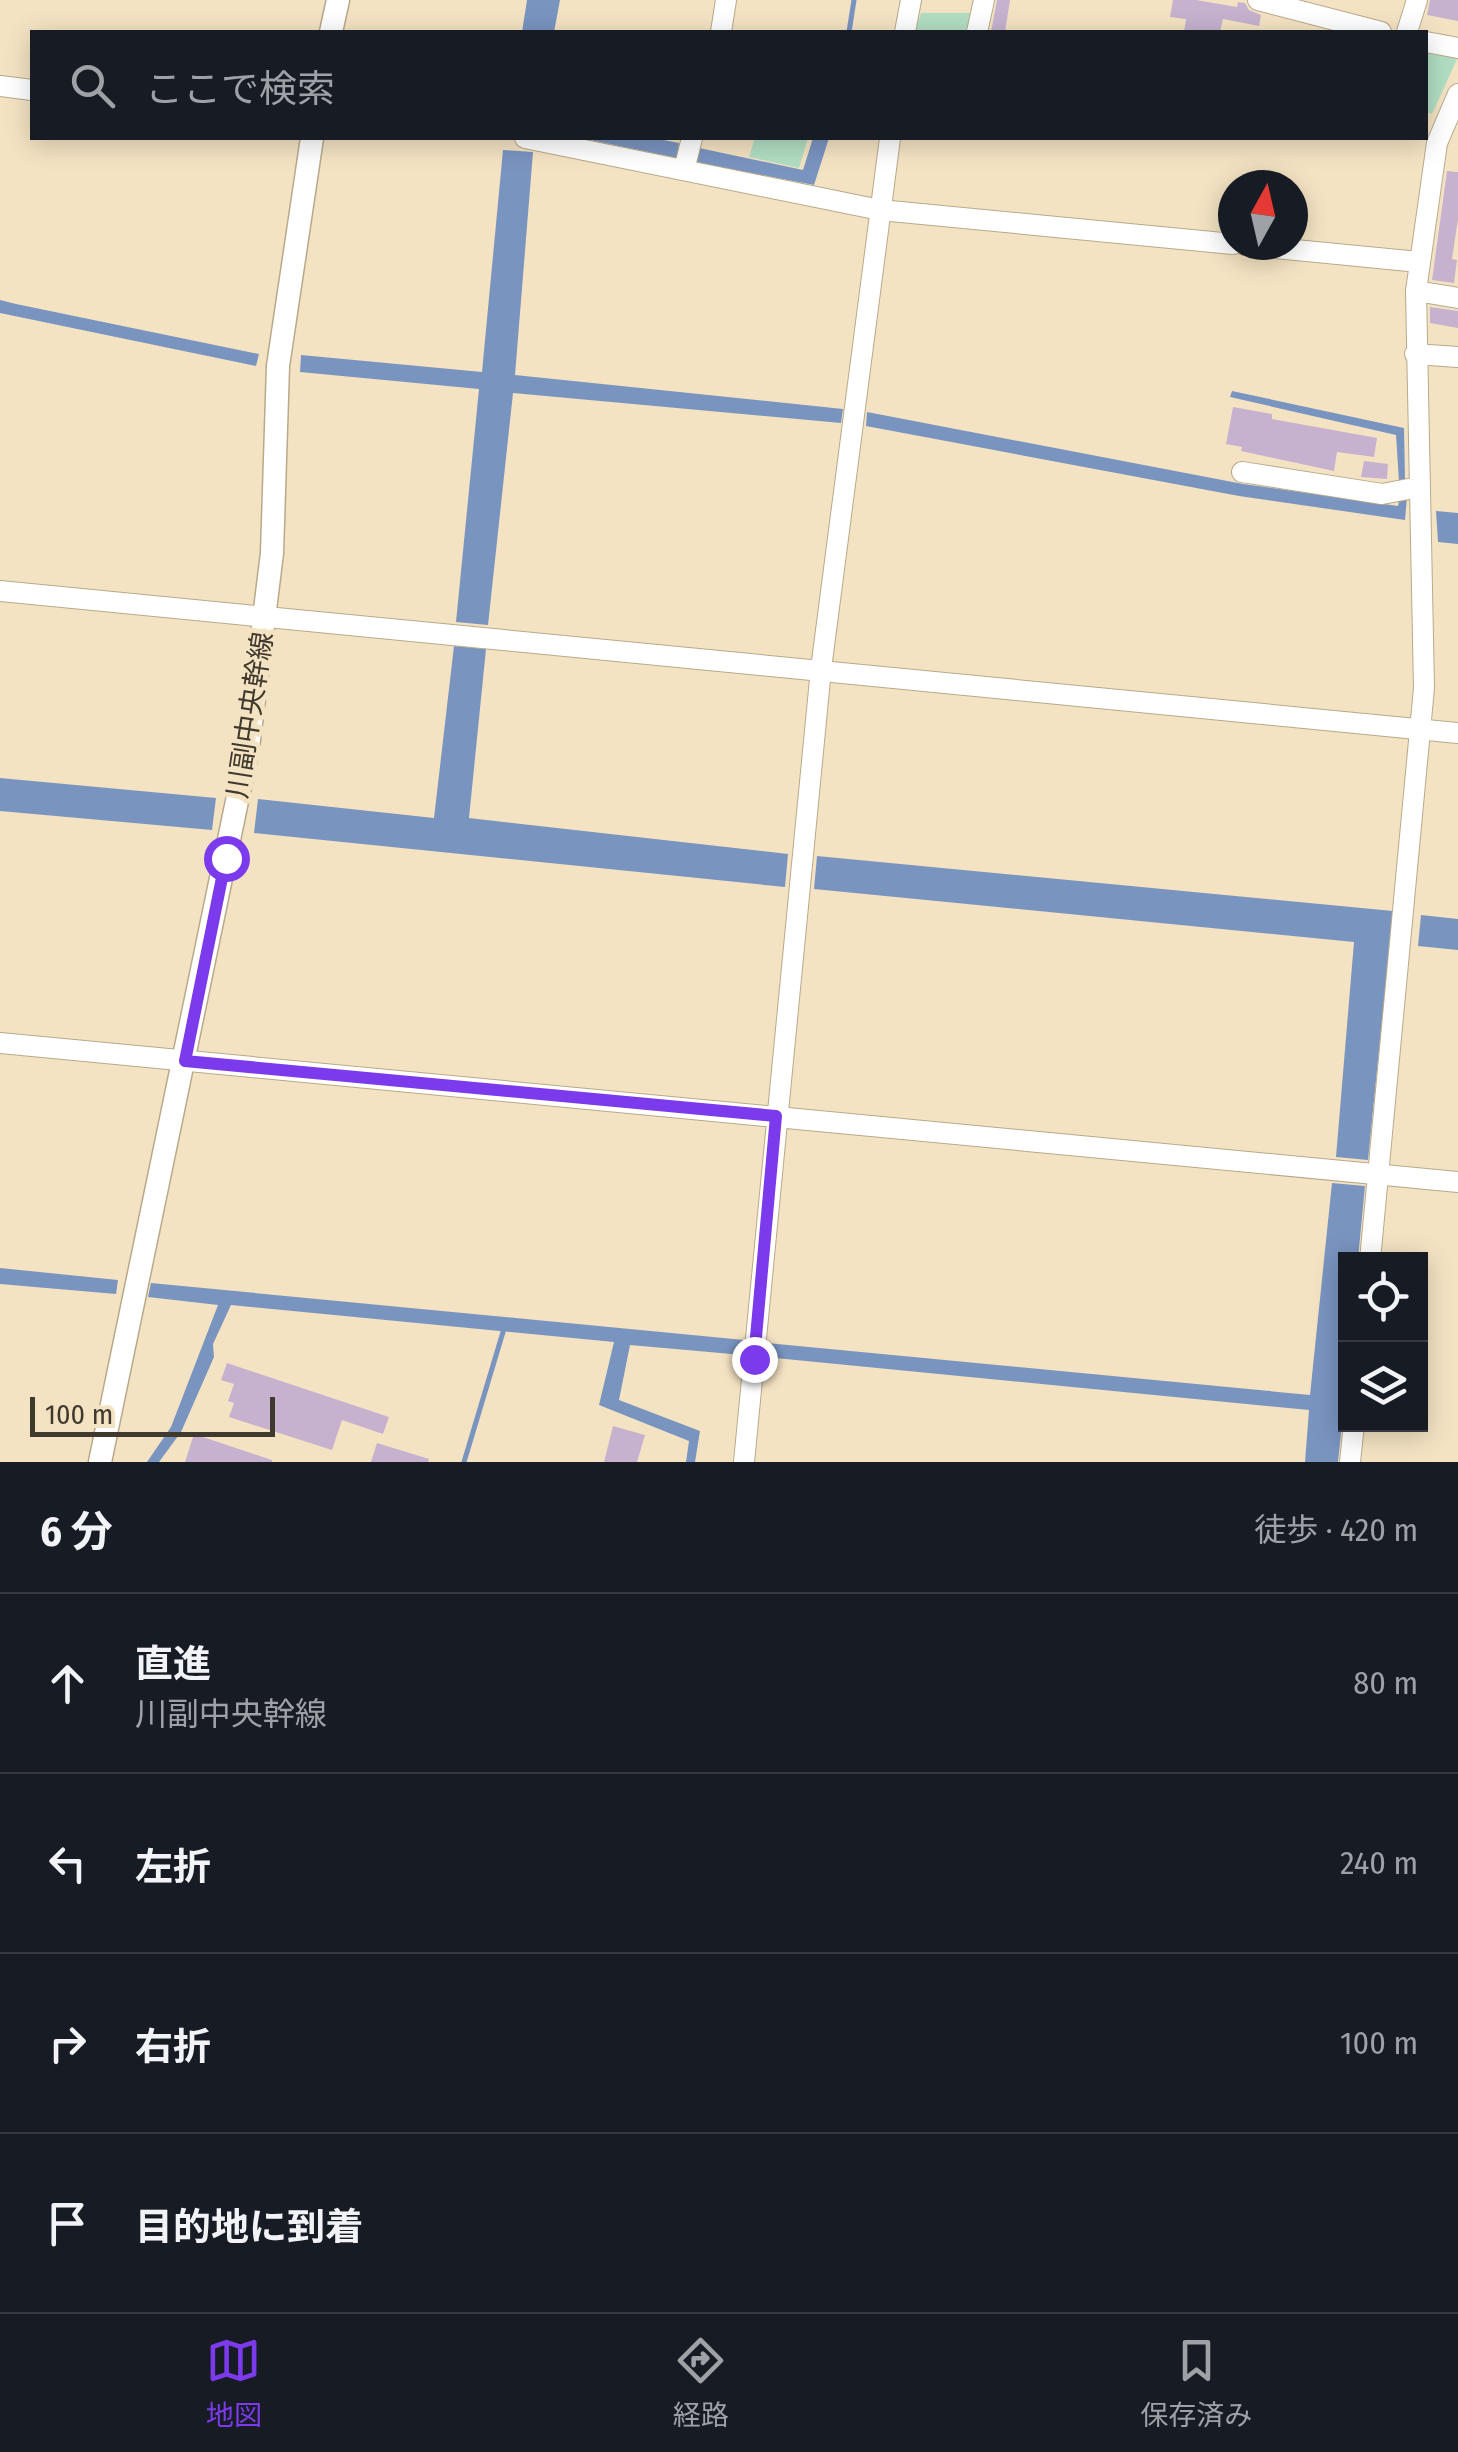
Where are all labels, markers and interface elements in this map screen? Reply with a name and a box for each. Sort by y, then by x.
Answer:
search box [30,30,1428,140]
icon: search [65,58,120,113]
text: ここで検索 [145,66,335,112]
north arrow [1218,170,1308,260]
street label: 川副中央幹線 [221,629,279,801]
route start [204,836,250,882]
map controls [1338,1252,1428,1432]
button: locate [1338,1252,1428,1342]
route end [732,1337,778,1383]
button: layers [1338,1342,1428,1432]
scale bar [30,1392,275,1436]
text: 100 m [45,1398,113,1431]
text: 6 分 [40,1507,113,1557]
text: 徒歩 · 420 m [1254,1511,1418,1549]
text: 直進 [135,1641,211,1687]
icon: ahead [40,1656,95,1711]
text: 80 m [1353,1664,1418,1702]
text: 川副中央幹線 [135,1695,327,1733]
icon: left [40,1836,95,1891]
text: 左折 [135,1844,211,1890]
text: 240 m [1340,1844,1418,1882]
icon: right [40,2016,95,2071]
text: 右折 [135,2024,211,2070]
text: 100 m [1340,2024,1418,2062]
icon: arrive [40,2196,95,2251]
text: 目的地に到着 [135,2204,363,2250]
tab: 地図 [206,2333,262,2433]
tab: 経路 [673,2333,729,2433]
tab: 保存済み [1140,2333,1252,2433]

